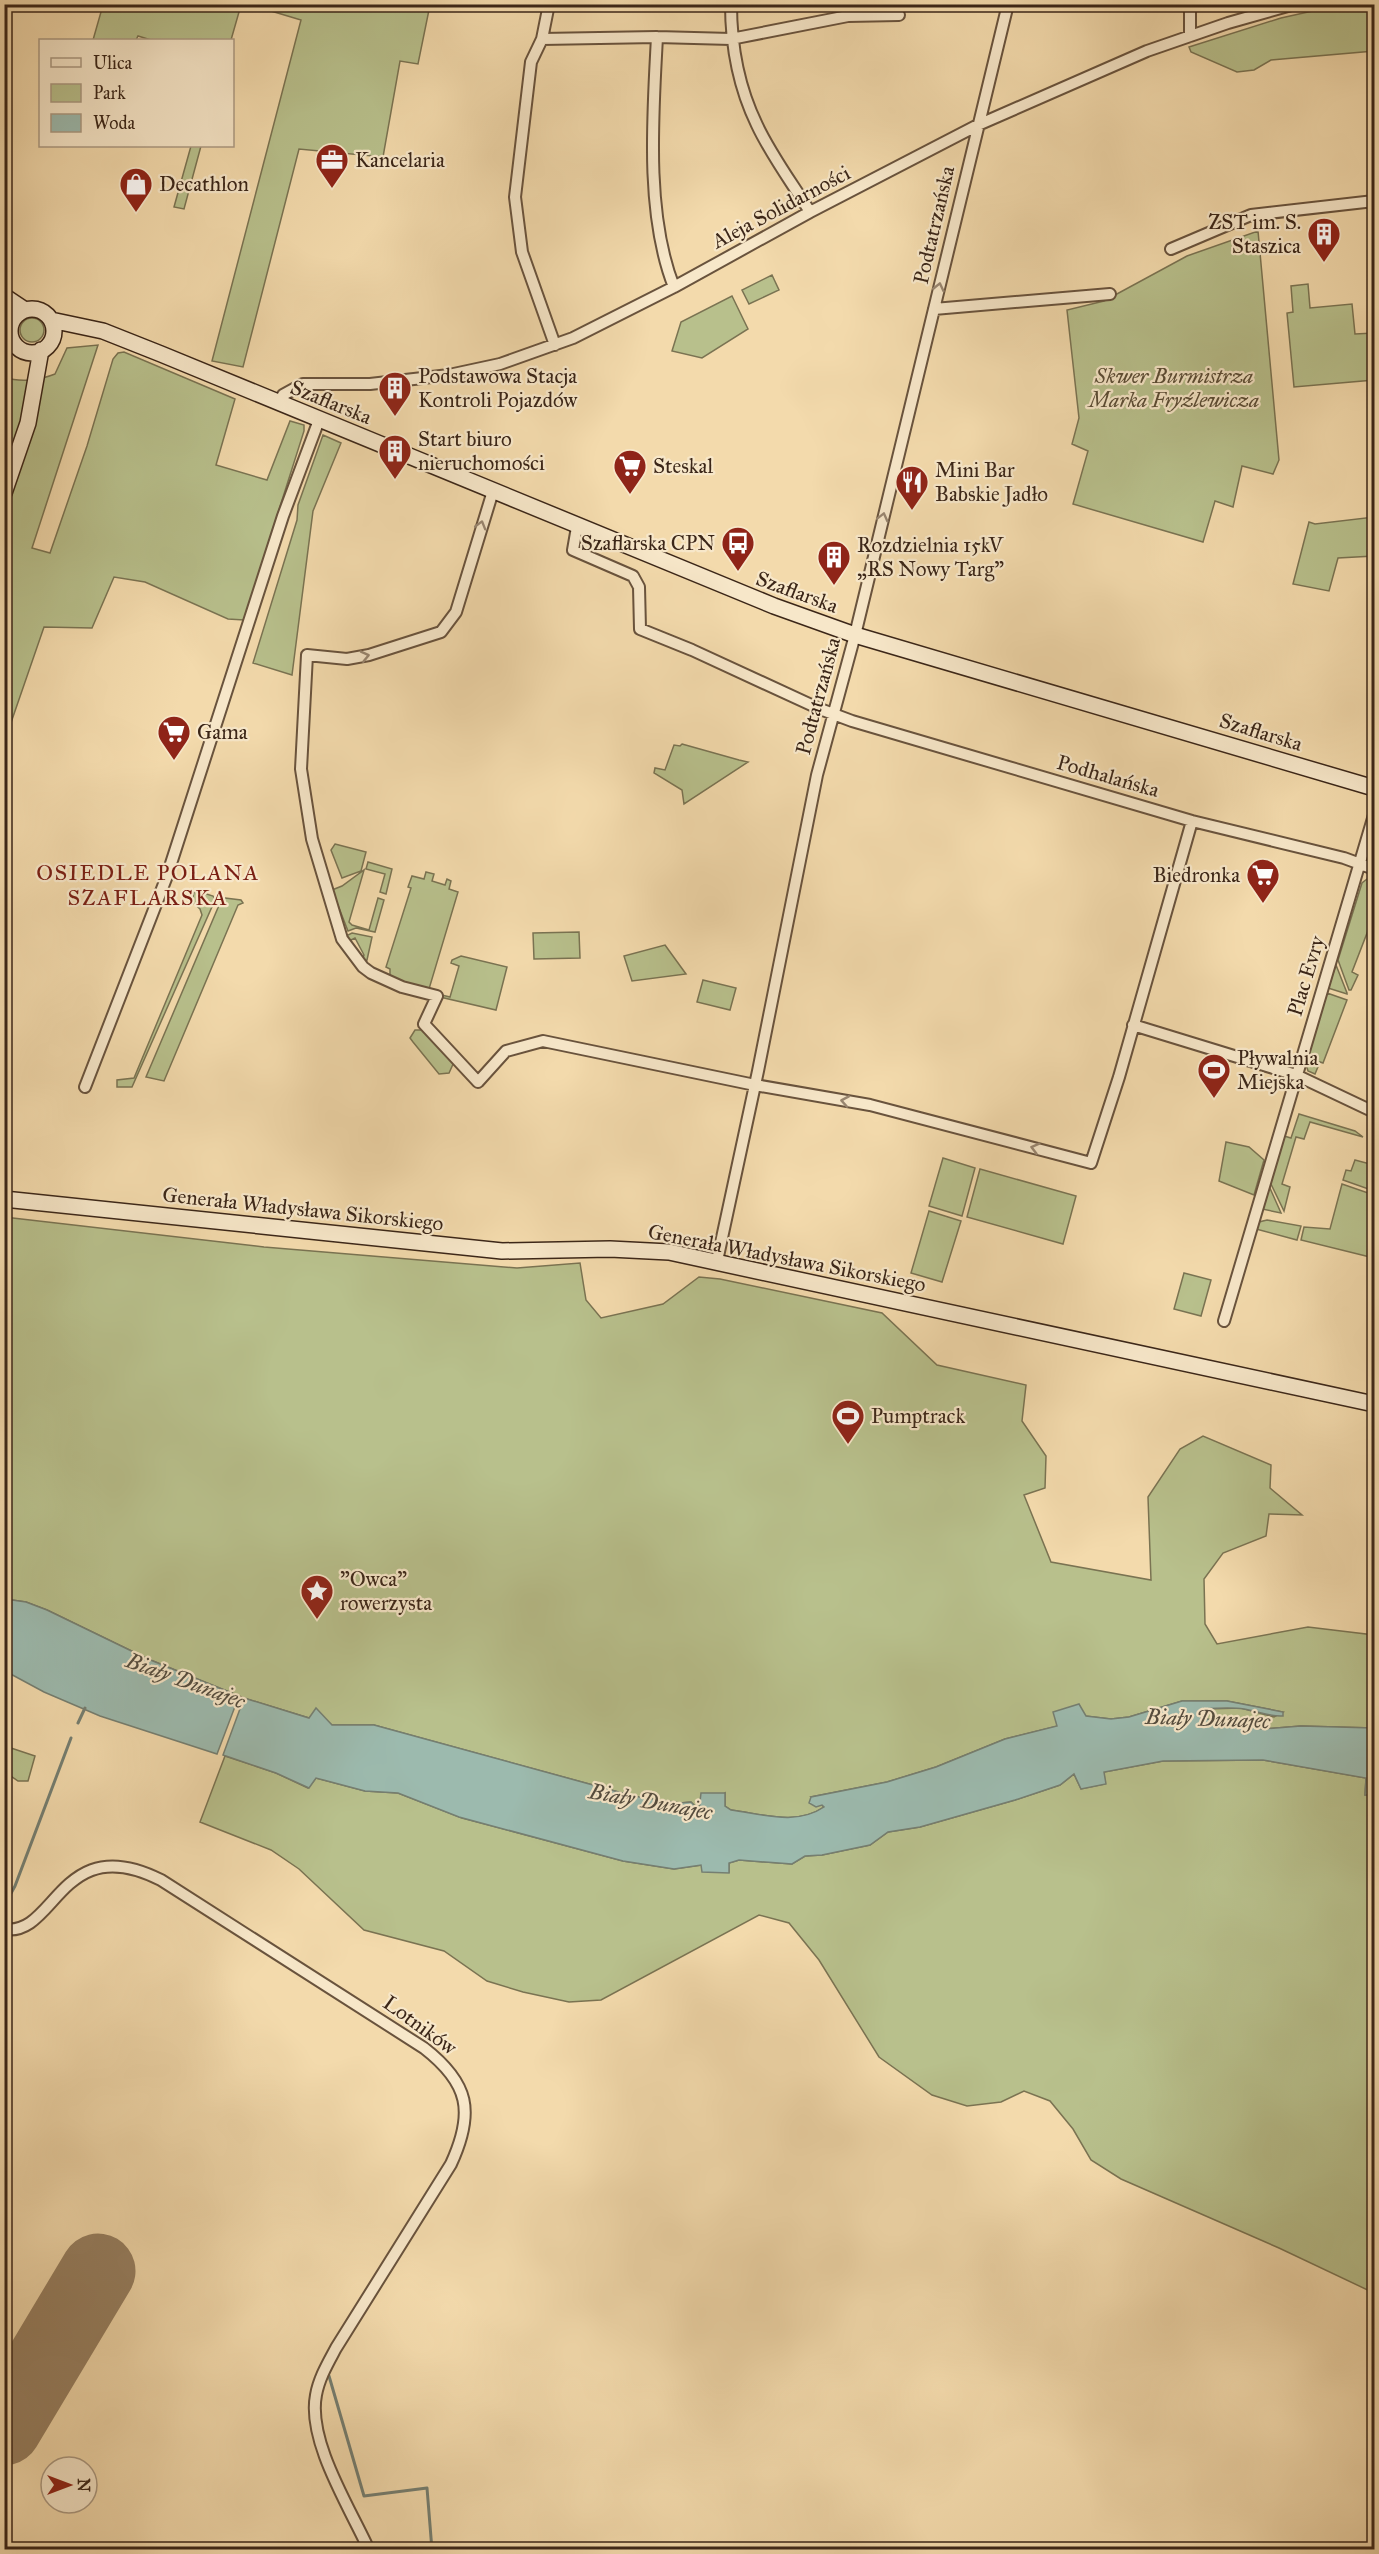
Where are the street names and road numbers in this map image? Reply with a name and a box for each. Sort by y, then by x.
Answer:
street label: Aleja Solidarności [707,160,855,255]
street label: Podtatrzańska [908,163,960,287]
street label: Szaflarska [286,374,376,430]
street label: Szaflarska [752,565,842,619]
street label: Podtatrzańska [790,634,846,758]
street label: Szaflarska [1216,707,1306,757]
street label: Podhalańska [1054,749,1162,803]
street label: Plac Evry [1282,932,1331,1019]
street label: Generała Władysława Sikorskiego [161,1181,445,1237]
street label: Generała Władysława Sikorskiego [646,1218,928,1298]
street label: Lotników [378,1990,462,2061]

